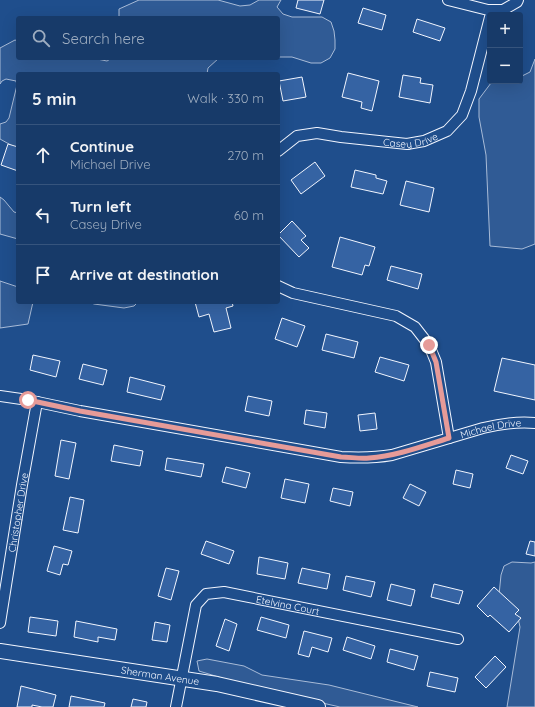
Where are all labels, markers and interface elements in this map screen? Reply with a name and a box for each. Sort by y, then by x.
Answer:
map controls [487,12,523,84]
button: + [487,12,523,48]
search box [16,16,280,60]
icon: search [30,27,52,49]
text: Search here [62,29,145,48]
button: − [487,48,523,84]
text: 5 min [32,88,76,109]
text: Walk · 330 m [187,90,264,106]
street label: Casey Drive [383,129,440,151]
text: Continue [70,137,134,156]
icon: ahead [32,144,54,166]
text: 270 m [227,147,264,163]
text: Michael Drive [70,156,151,172]
text: Turn left [70,197,132,216]
icon: left [32,204,54,226]
text: 60 m [234,207,264,223]
text: Casey Drive [70,216,142,232]
icon: arrive [32,264,54,286]
text: Arrive at destination [70,265,219,284]
route end [420,336,438,354]
route start [19,391,37,409]
street label: Michael Drive [459,416,522,441]
street label: Christopher Drive [5,471,31,553]
street label: Etelvina Court [255,592,321,618]
street label: Sherman Avenue [120,663,200,688]

